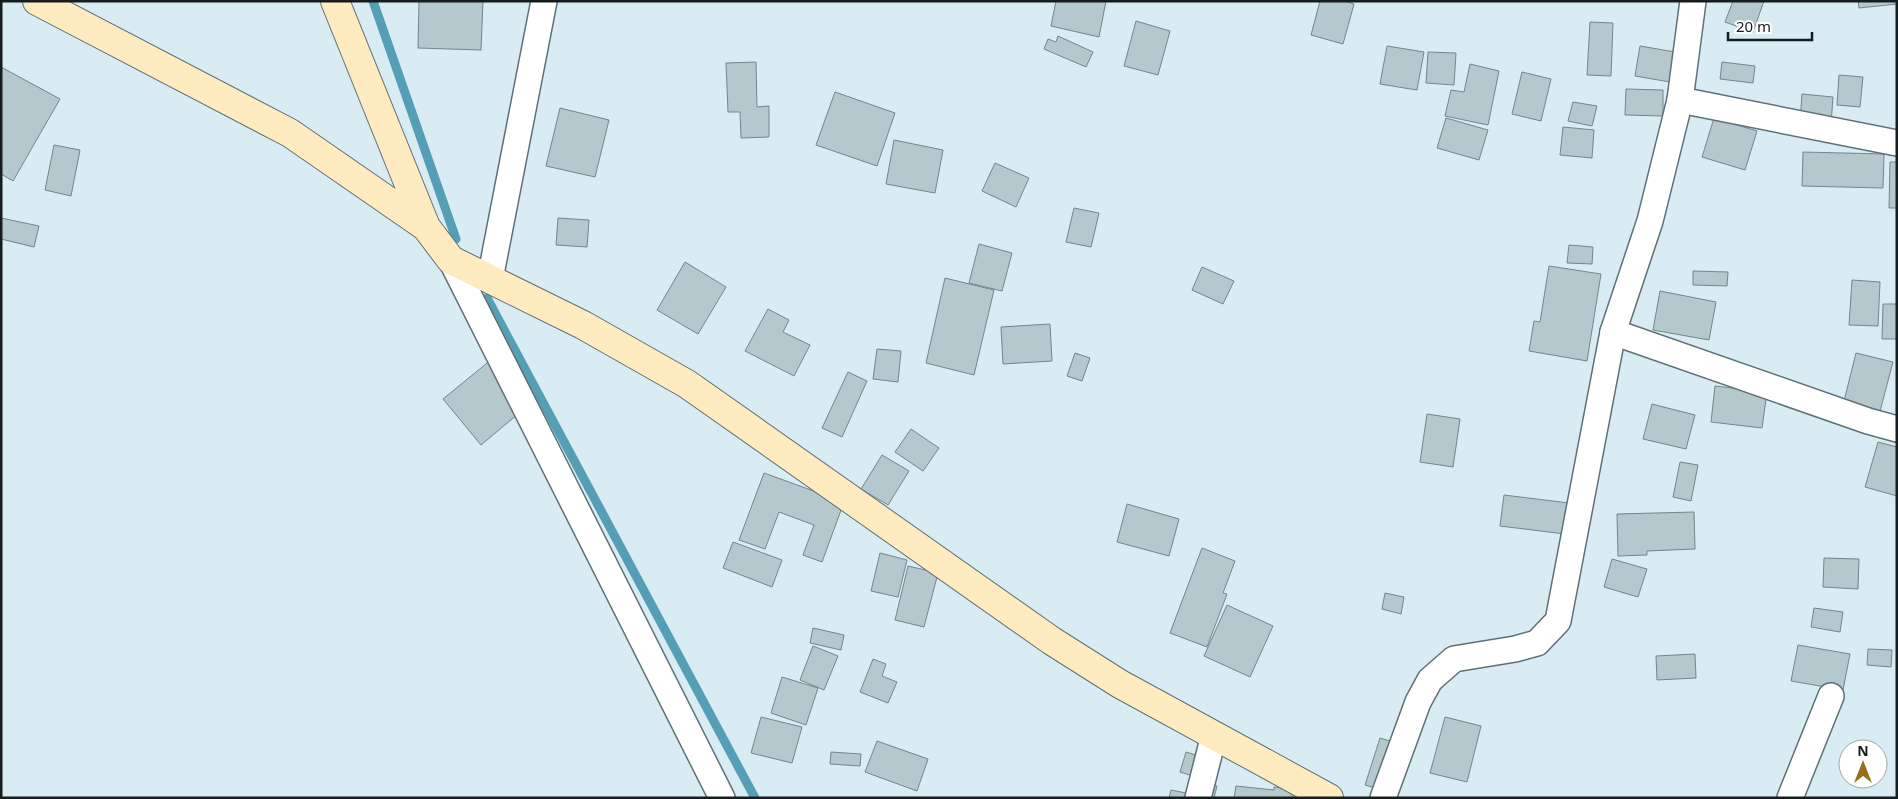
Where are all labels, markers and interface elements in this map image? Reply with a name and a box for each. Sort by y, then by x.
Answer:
scale bar [1728,10,1812,42]
text: 20 m [1736,16,1771,36]
north arrow [1838,739,1888,789]
text: N [1857,741,1869,760]

